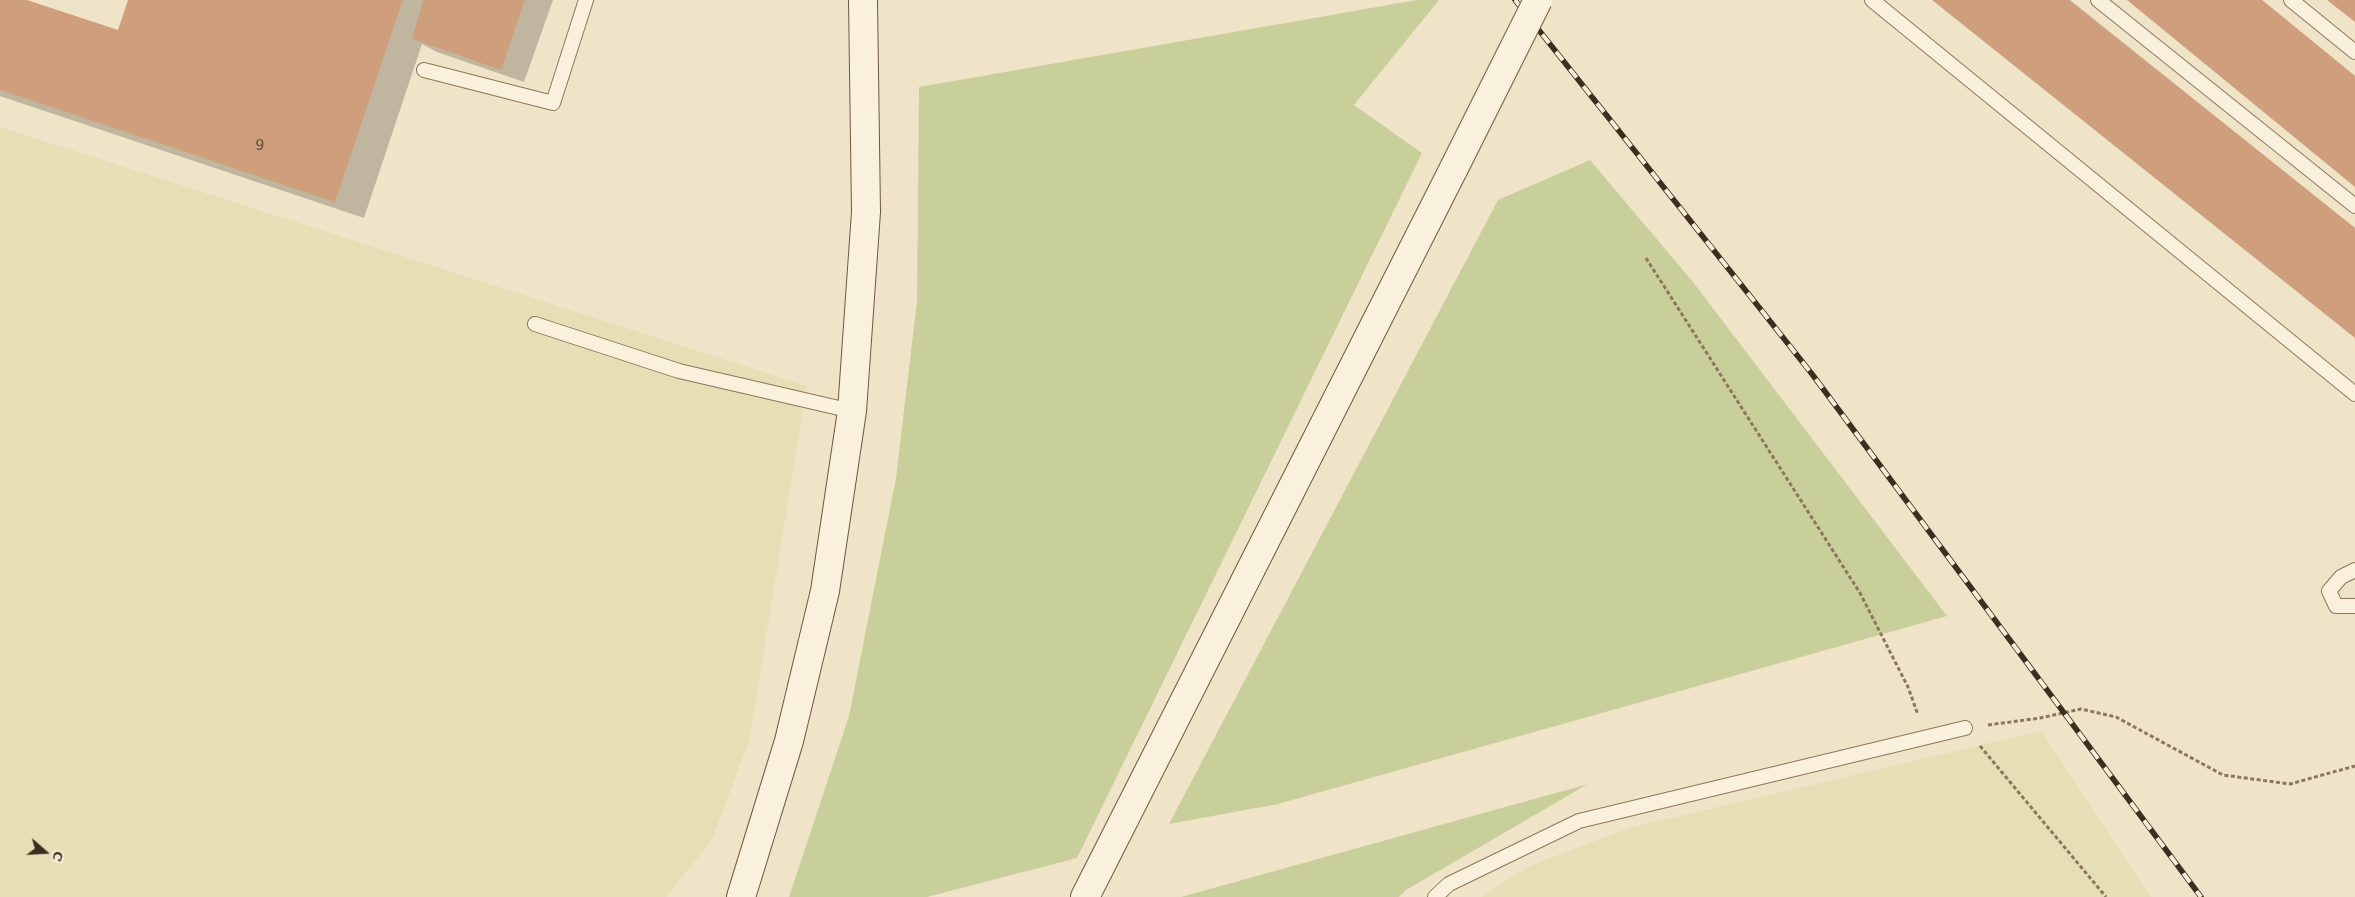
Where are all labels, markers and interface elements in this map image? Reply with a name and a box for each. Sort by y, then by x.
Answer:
house number: 9 [256,137,264,155]
north arrow [20,827,70,877]
text: С [48,849,70,865]

